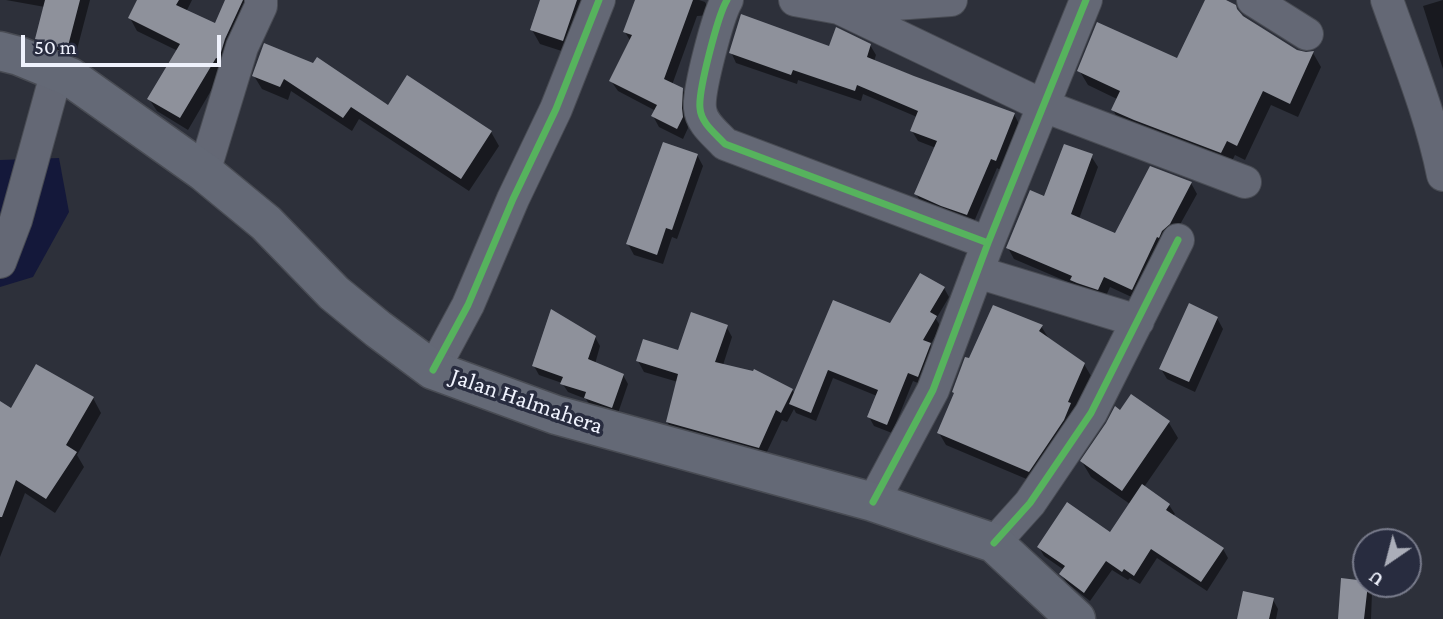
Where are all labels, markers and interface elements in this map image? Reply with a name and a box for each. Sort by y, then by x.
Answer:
scale bar [24,21,224,65]
text: 50 m [34,35,77,59]
street label: Jalan Halmahera [447,361,607,441]
north arrow [1352,528,1422,598]
text: U [1364,567,1387,591]

